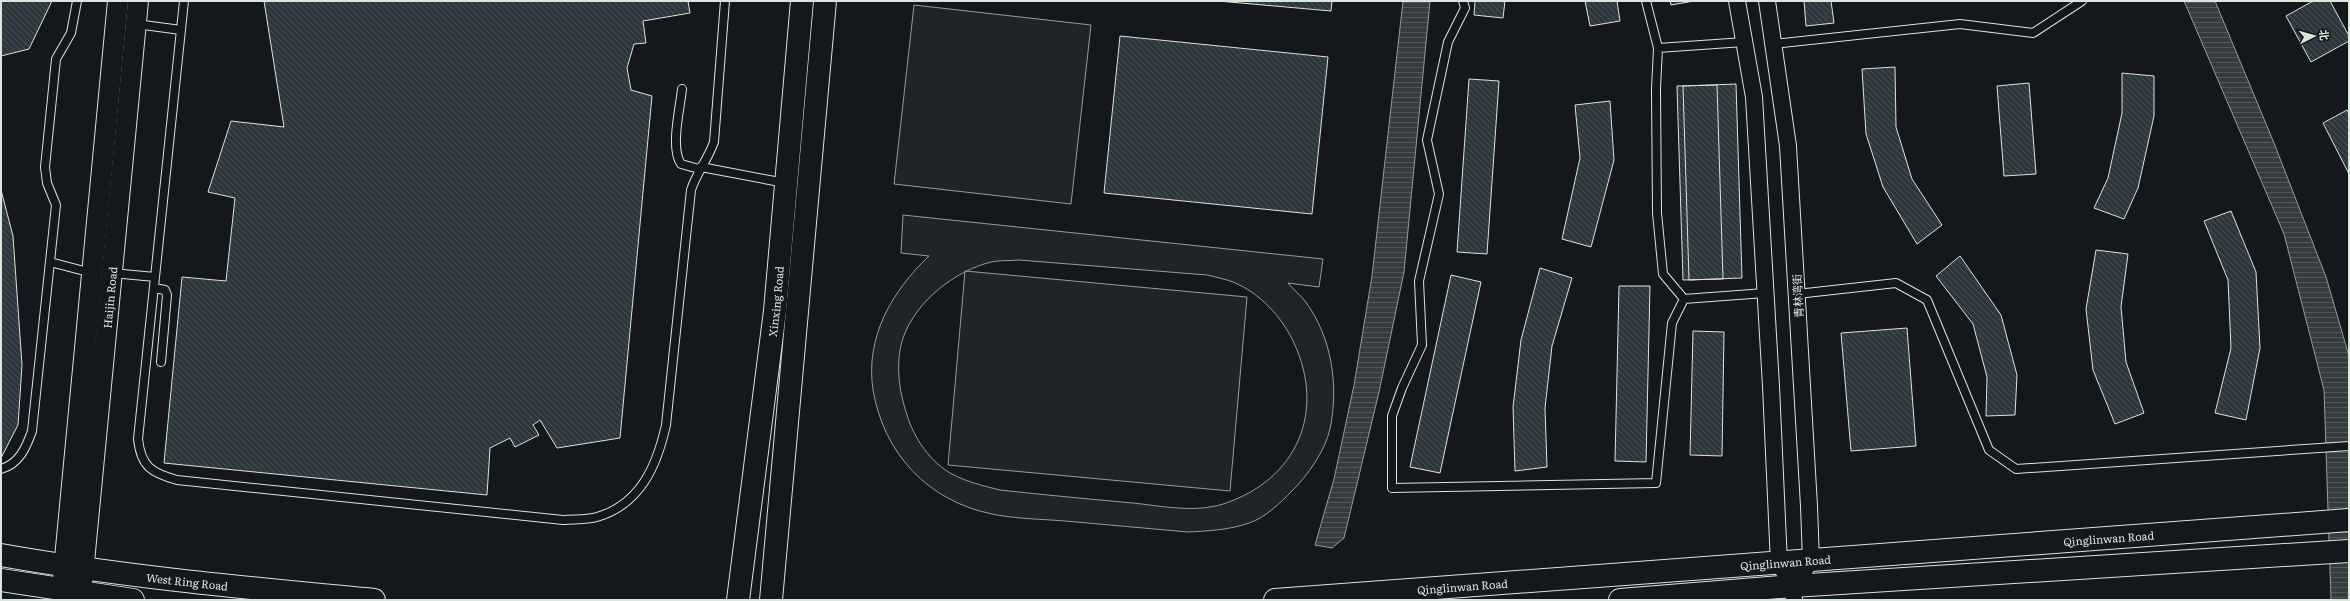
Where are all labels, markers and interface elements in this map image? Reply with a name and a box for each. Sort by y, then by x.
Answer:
north arrow [2294,16,2334,56]
text: 北 [2316,29,2333,41]
street label: Haijin Road [99,265,120,329]
street label: Xinxing Road [764,265,787,338]
street label: 青林湾街 [1788,274,1806,318]
street label: Qinglinwan Road [2063,527,2155,549]
street label: Qinglinwan Road [1740,551,1832,573]
street label: West Ring Road [145,568,229,594]
street label: Qinglinwan Road [1417,575,1509,597]

